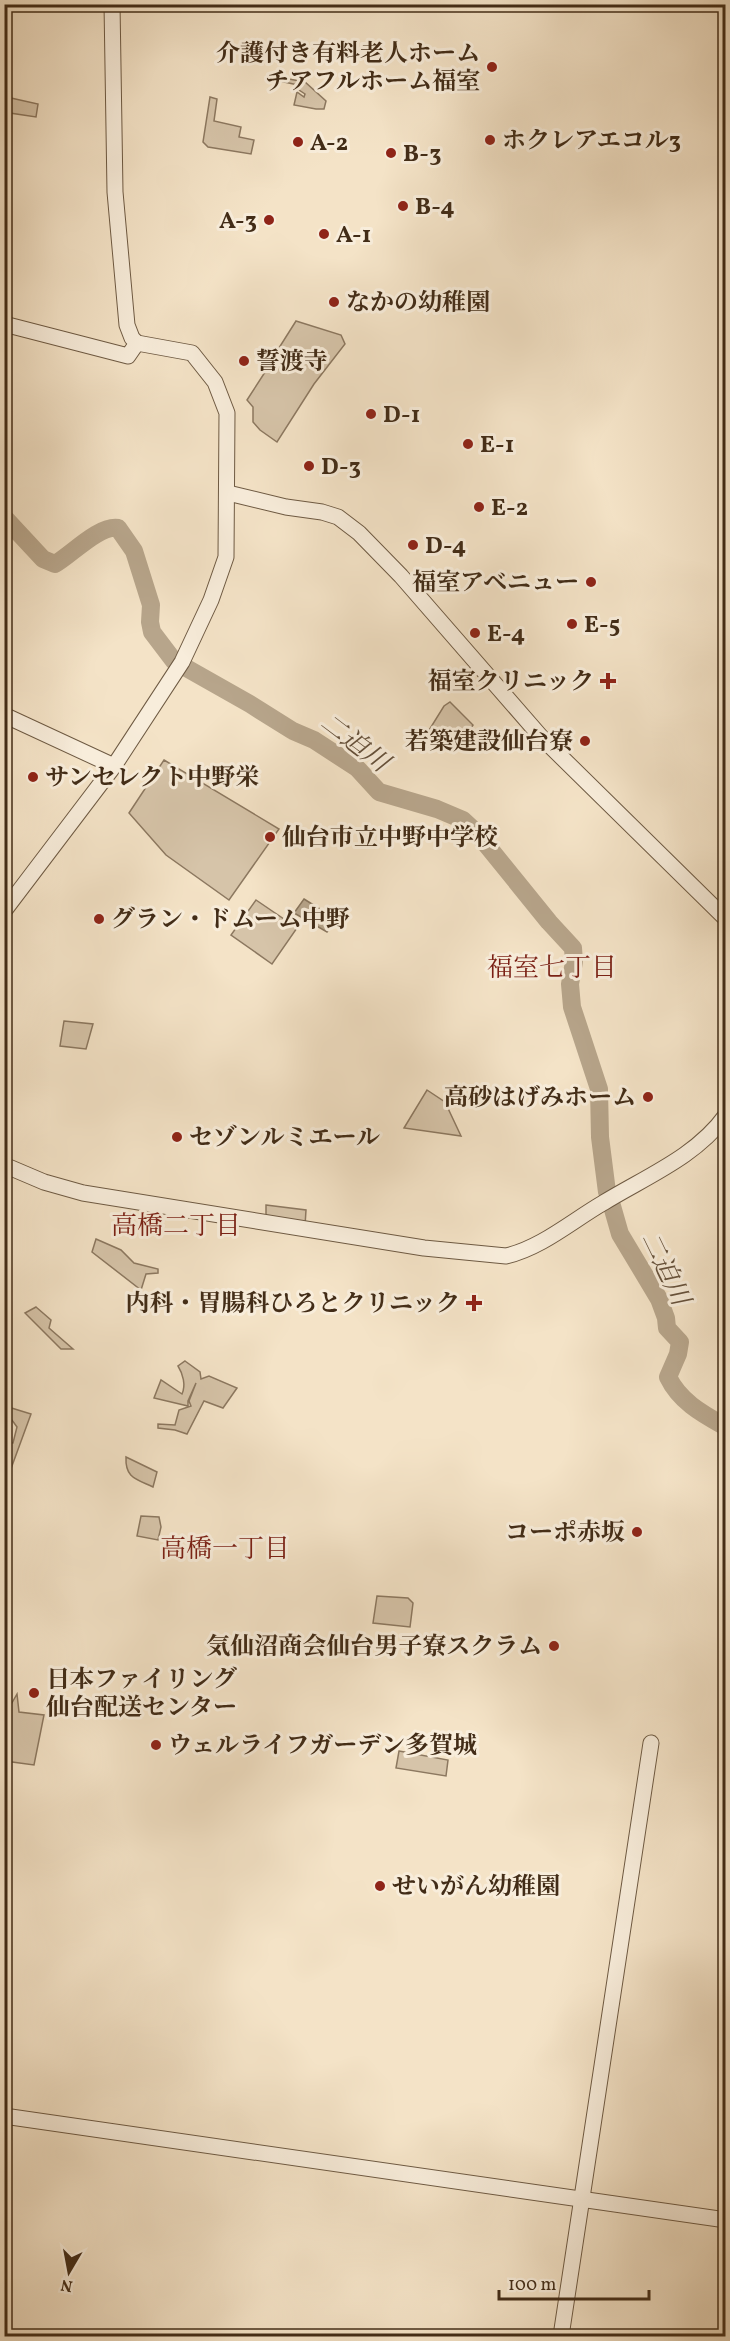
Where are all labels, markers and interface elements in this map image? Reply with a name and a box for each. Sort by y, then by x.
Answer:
place label: 介護付き有料老人ホーム チアフルホーム福室 [216,38,480,100]
marker: 介護付き有料老人ホーム チアフルホーム福室 [485,60,499,74]
place label: ホクレアエコル3 [502,125,681,159]
place label: A-2 [310,127,348,161]
marker: ホクレアエコル3 [483,133,497,147]
marker: A-2 [291,135,305,149]
place label: B-3 [403,138,441,172]
marker: B-3 [384,146,398,160]
place label: B-4 [415,191,455,225]
marker: B-4 [396,199,410,213]
place label: A-3 [219,205,257,239]
marker: A-3 [262,213,276,227]
place label: A-1 [336,219,371,253]
marker: A-1 [317,227,331,241]
place label: なかの幼稚園 [346,287,490,321]
marker: なかの幼稚園 [327,295,341,309]
place label: 誓渡寺 [256,346,328,380]
marker: 誓渡寺 [237,354,251,368]
place label: D-1 [383,399,420,433]
marker: D-1 [364,407,378,421]
place label: E-1 [480,429,514,463]
marker: E-1 [461,437,475,451]
place label: D-3 [321,451,361,485]
marker: D-3 [302,459,316,473]
place label: E-2 [491,492,528,526]
marker: E-2 [472,500,486,514]
place label: D-4 [425,530,466,564]
marker: D-4 [406,538,420,552]
place label: 福室アベニュー [412,567,579,601]
marker: 福室アベニュー [584,575,598,589]
place label: E-5 [584,609,620,643]
marker: E-5 [565,617,579,631]
place label: E-4 [487,618,525,652]
marker: E-4 [468,626,482,640]
place label: 福室クリニック [427,666,594,700]
marker: 福室クリニック [599,672,617,690]
water label: 二迫川 [312,706,398,783]
place label: 若築建設仙台寮 [405,726,573,760]
marker: 若築建設仙台寮 [578,734,592,748]
place label: サンセレクト中野栄 [45,762,259,796]
marker: サンセレクト中野栄 [26,770,40,784]
place label: 仙台市立中野中学校 [282,822,498,856]
marker: 仙台市立中野中学校 [263,830,277,844]
place label: グラン・ドムーム中野 [111,904,350,938]
marker: グラン・ドムーム中野 [92,912,106,926]
district label: 福室七丁目 [487,951,617,987]
place label: 高砂はげみホーム [444,1082,636,1116]
marker: 高砂はげみホーム [641,1090,655,1104]
place label: セゾンルミエール [189,1122,380,1156]
marker: セゾンルミエール [170,1130,184,1144]
district label: 高橋二丁目 [111,1209,241,1245]
water label: 二迫川 [631,1226,699,1315]
place label: 内科・胃腸科ひろとクリニック [125,1288,460,1322]
marker: 内科・胃腸科ひろとクリニック [465,1294,483,1312]
place label: コーポ赤坂 [505,1517,625,1551]
marker: コーポ赤坂 [630,1525,644,1539]
district label: 高橋一丁目 [160,1532,290,1568]
place label: 気仙沼商会仙台男子寮スクラム [206,1631,542,1665]
marker: 気仙沼商会仙台男子寮スクラム [547,1639,561,1653]
place label: 日本ファイリング 仙台配送センター [46,1664,237,1726]
marker: 日本ファイリング 仙台配送センター [27,1686,41,1700]
place label: ウェルライフガーデン多賀城 [168,1730,477,1764]
marker: ウェルライフガーデン多賀城 [149,1738,163,1752]
place label: せいがん幼稚園 [392,1871,560,1905]
marker: せいがん幼稚園 [373,1879,387,1893]
north arrow [39,2242,99,2302]
scale bar [499,2263,649,2301]
text: N [59,2273,74,2297]
text: 100 m [508,2273,557,2298]

